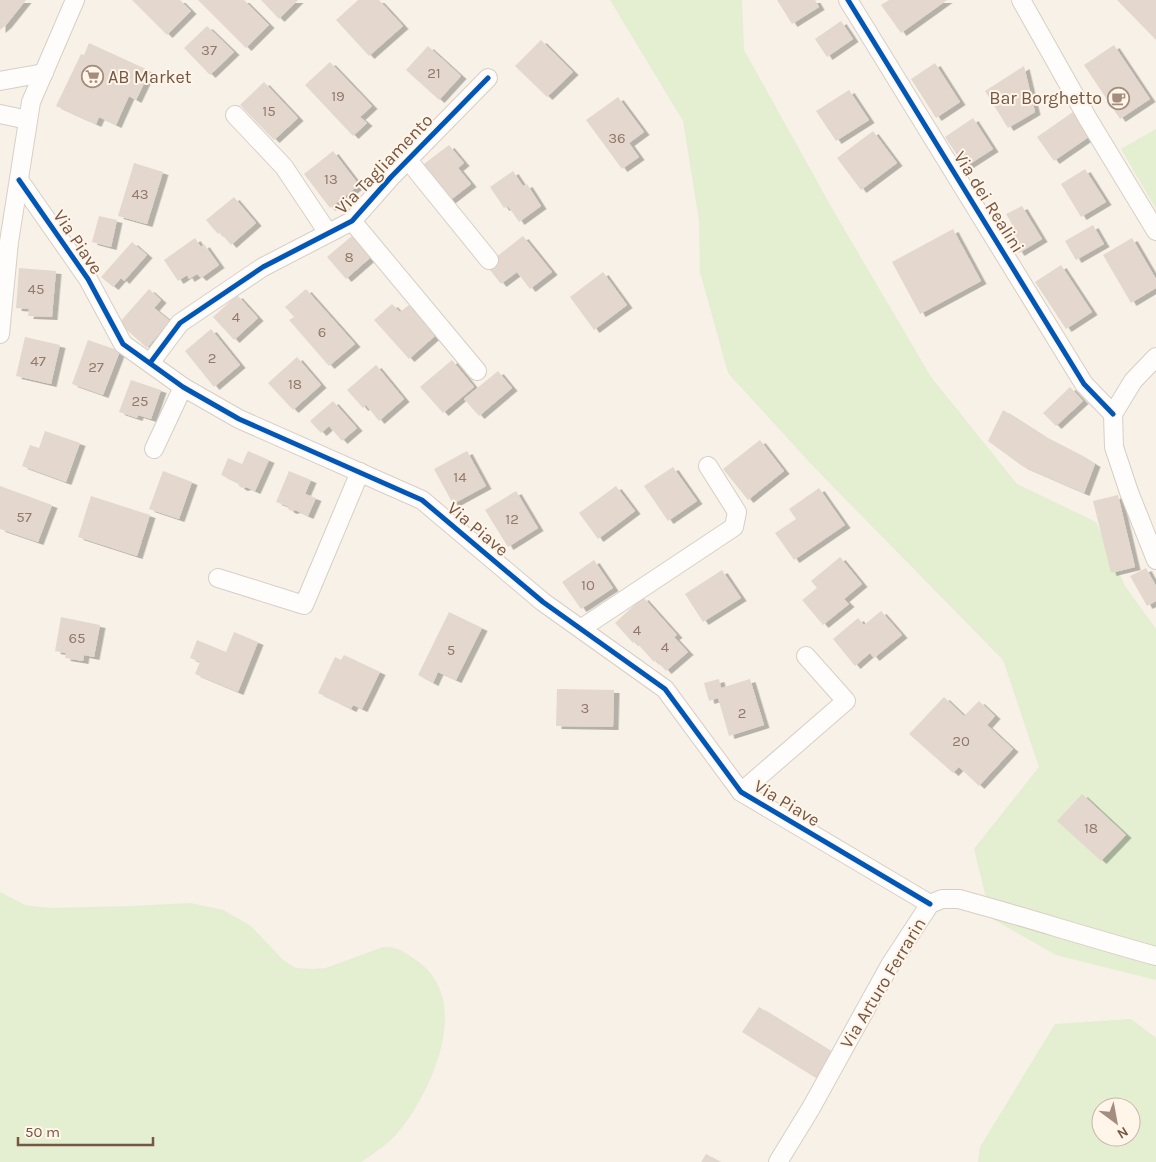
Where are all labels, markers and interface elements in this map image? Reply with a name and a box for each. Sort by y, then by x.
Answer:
house number: 37 [201,41,217,59]
house number: 21 [427,64,441,82]
supermarket icon: AB Market [80,65,104,89]
place label: AB Market [108,66,192,88]
cafe icon: Bar Borghetto [1106,86,1130,110]
house number: 19 [331,87,345,105]
place label: Bar Borghetto [989,87,1102,109]
house number: 15 [262,102,276,120]
street label: Via Tagliamento [331,109,437,219]
house number: 36 [608,129,626,147]
street label: Via dei Realini [949,147,1029,257]
house number: 13 [324,170,338,188]
house number: 43 [131,185,149,203]
street label: Via Piave [48,206,108,278]
house number: 8 [344,248,354,266]
house number: 45 [28,280,44,298]
house number: 4 [232,308,241,326]
house number: 6 [318,323,326,341]
house number: 2 [208,349,216,367]
house number: 47 [30,352,46,370]
house number: 27 [88,358,104,376]
house number: 18 [288,375,302,393]
house number: 25 [131,392,149,410]
house number: 14 [453,468,467,486]
street label: Via Piave [443,497,513,561]
house number: 57 [16,508,32,526]
house number: 12 [505,510,519,528]
house number: 10 [581,576,595,594]
house number: 4 [633,621,642,639]
house number: 65 [68,629,86,647]
house number: 4 [661,638,670,656]
house number: 5 [447,641,455,659]
house number: 3 [581,699,589,717]
house number: 2 [738,704,746,722]
house number: 20 [952,732,970,750]
street label: Via Piave [750,775,824,831]
house number: 18 [1084,819,1098,837]
street label: Via Arturo Ferrarin [835,914,931,1052]
north arrow [1091,1097,1141,1147]
scale bar [18,1114,152,1146]
text: 50 m [25,1123,60,1141]
text: N [1114,1123,1131,1142]

